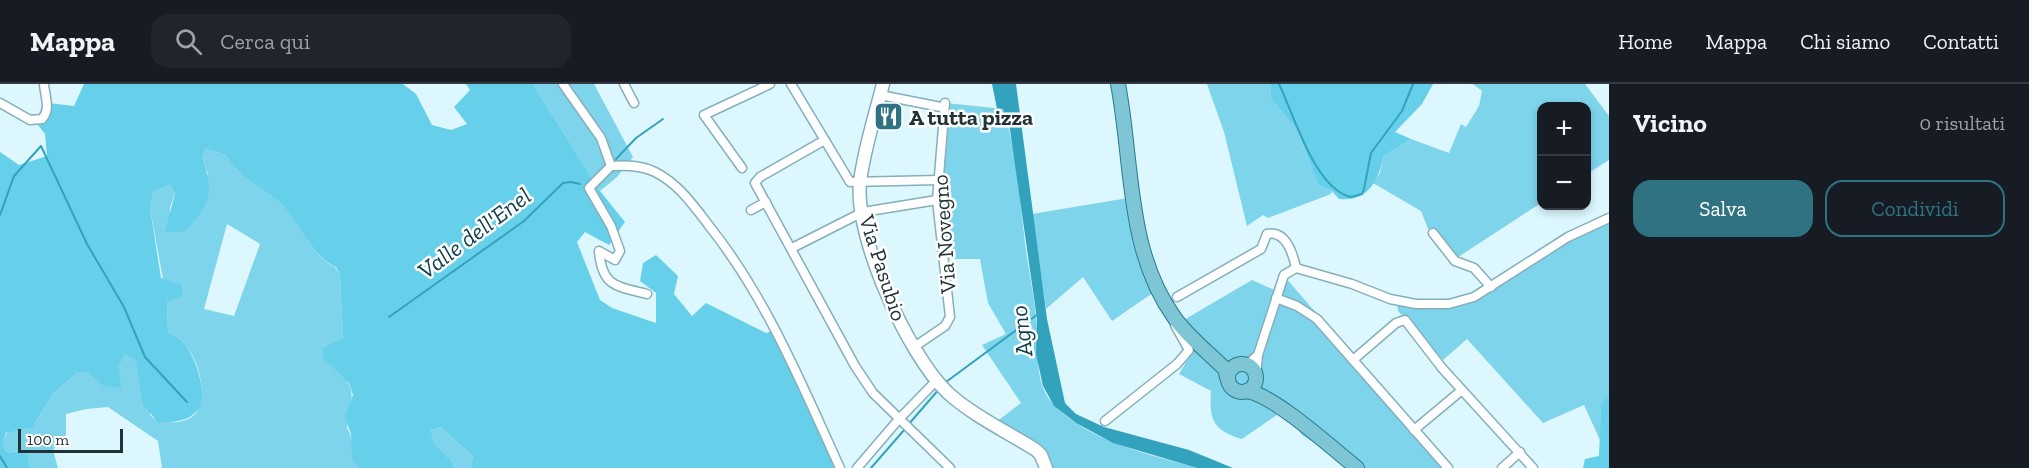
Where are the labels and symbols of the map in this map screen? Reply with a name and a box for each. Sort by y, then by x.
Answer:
restaurant icon: A tutta pizza [872,101,904,133]
place label: A tutta pizza [909,104,1033,131]
street label: Via Novegno [926,174,962,295]
water label: Valle dell'Enel [412,181,536,285]
street label: Via Pasubio [853,211,913,324]
water label: Agno [1003,304,1039,359]
scale bar [18,426,123,454]

